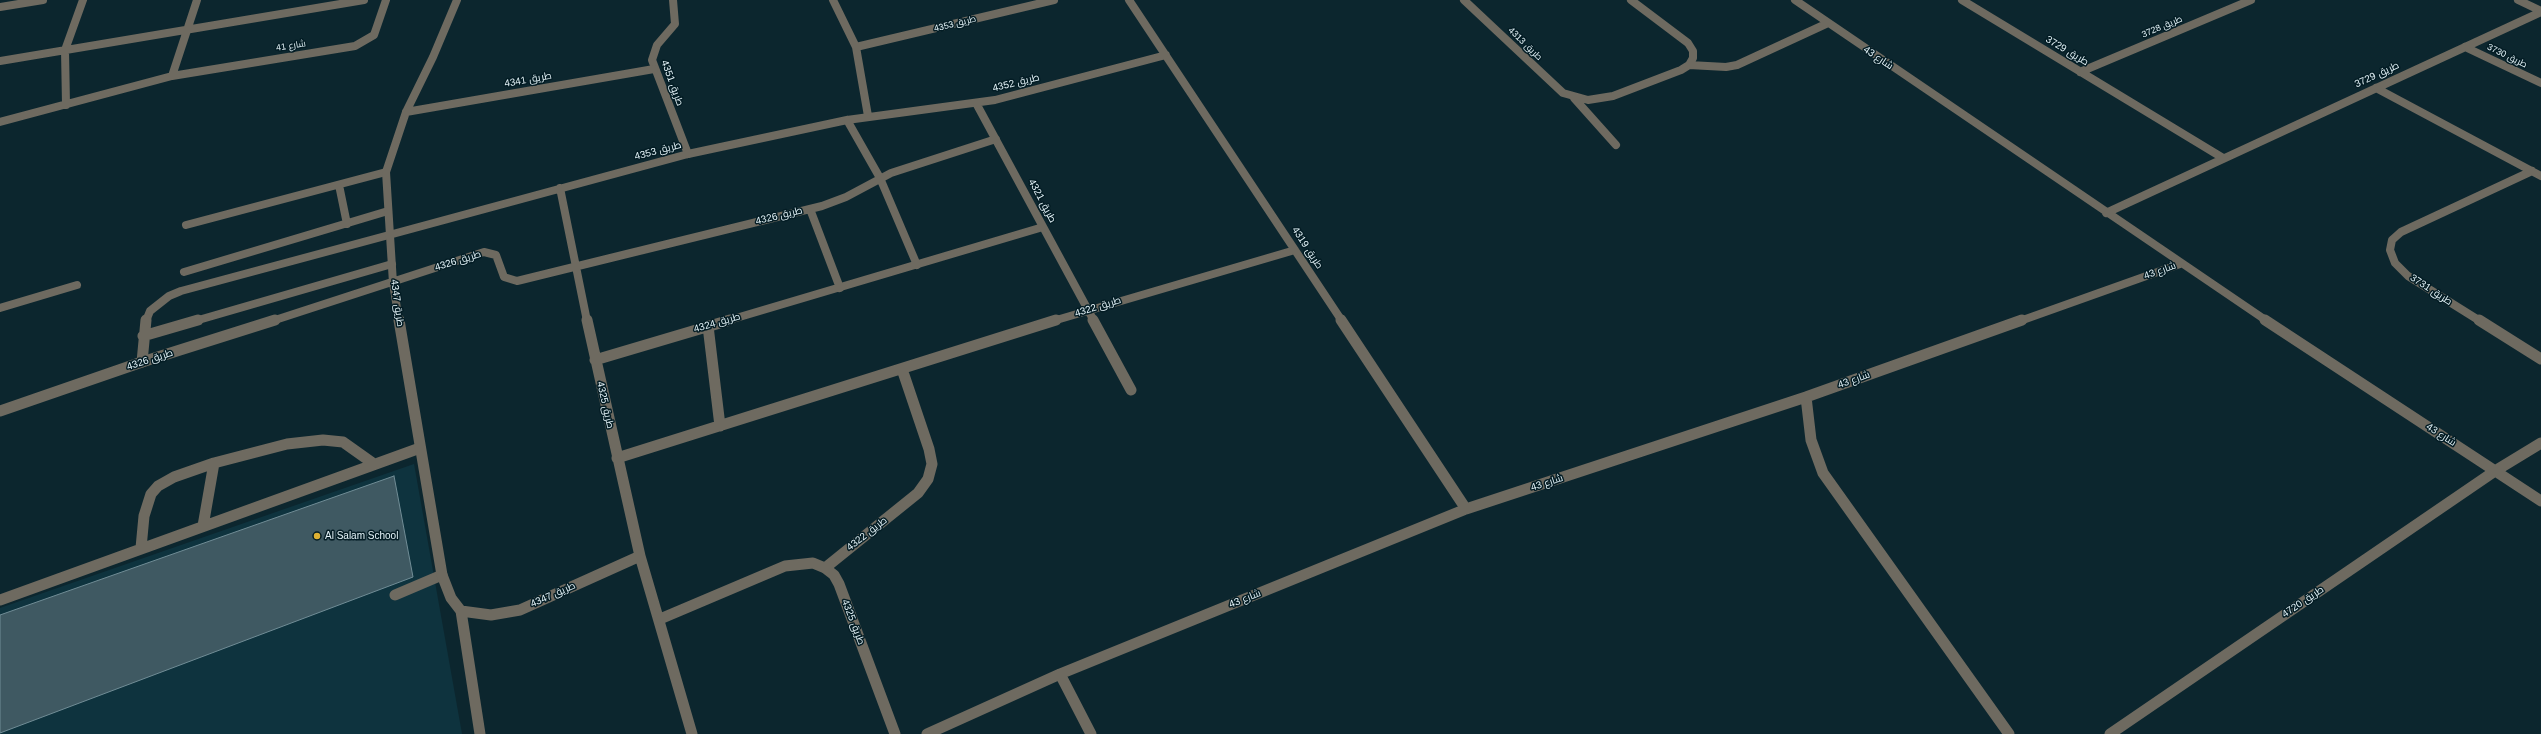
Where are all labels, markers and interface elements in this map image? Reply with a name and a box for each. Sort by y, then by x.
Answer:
street label: طريق 4353 [933,14,977,34]
street label: طريق 3728 [2140,14,2184,40]
street label: طريق 4313 [1506,25,1544,63]
street label: طريق 3729 [2043,34,2091,68]
street label: شارع 41 [275,38,307,54]
street label: طريق 3730 [2485,42,2529,70]
street label: شارع 43 [1861,44,1895,72]
street label: طريق 4351 [658,58,686,108]
street label: طريق 3729 [2353,59,2401,91]
street label: طريق 4341 [503,70,553,90]
street label: طريق 4352 [991,71,1041,95]
street label: طريق 4353 [633,139,683,163]
street label: طريق 4321 [1025,177,1059,225]
street label: طريق 4326 [754,204,804,228]
street label: طريق 4319 [1289,225,1325,271]
street label: طريق 4326 [433,248,483,274]
street label: شارع 43 [2142,260,2178,282]
street label: طريق 3731 [2408,272,2454,308]
street label: طريق 4347 [388,278,406,328]
street label: طريق 4322 [1073,294,1123,320]
street label: طريق 4324 [692,311,742,335]
street label: طريق 4326 [125,347,175,373]
street label: شارع 43 [1836,369,1872,391]
street label: طريق 4325 [594,380,616,430]
street label: شارع 43 [2424,421,2458,449]
street label: شارع 43 [1529,472,1565,494]
street label: طريق 4322 [844,515,890,553]
place label: Al Salam School [325,530,398,542]
marker: Al Salam School [312,531,322,541]
street label: طريق 4347 [529,580,577,610]
street label: طريق 4720 [2280,584,2326,620]
street label: شارع 43 [1227,587,1263,611]
street label: طريق 4325 [839,598,867,646]

